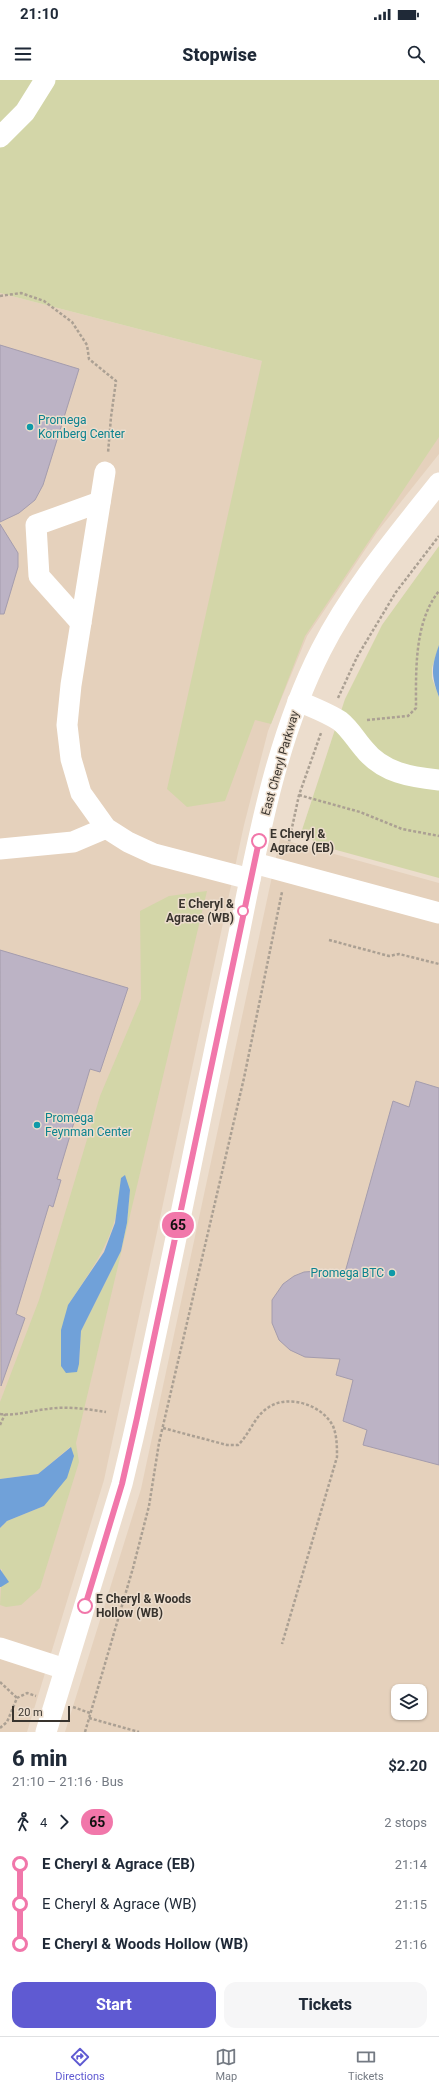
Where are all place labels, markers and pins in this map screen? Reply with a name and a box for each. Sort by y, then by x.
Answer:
place label: Promega Kornberg Center [38,413,125,441]
marker: Promega Kornberg Center [25,422,35,432]
place label: E Cheryl & Agrace (EB) [270,827,334,855]
marker: E Cheryl & Agrace (EB) [251,833,267,849]
place label: E Cheryl & Agrace (WB) [166,897,234,925]
marker: E Cheryl & Agrace (WB) [237,905,249,917]
place label: Promega Feynman Center [45,1111,132,1139]
marker: Promega Feynman Center [32,1120,42,1130]
place label: Promega BTC [310,1266,384,1280]
marker: Promega BTC [387,1268,397,1278]
place label: E Cheryl & Woods Hollow (WB) [96,1592,191,1620]
marker: E Cheryl & Woods Hollow (WB) [77,1598,93,1614]

